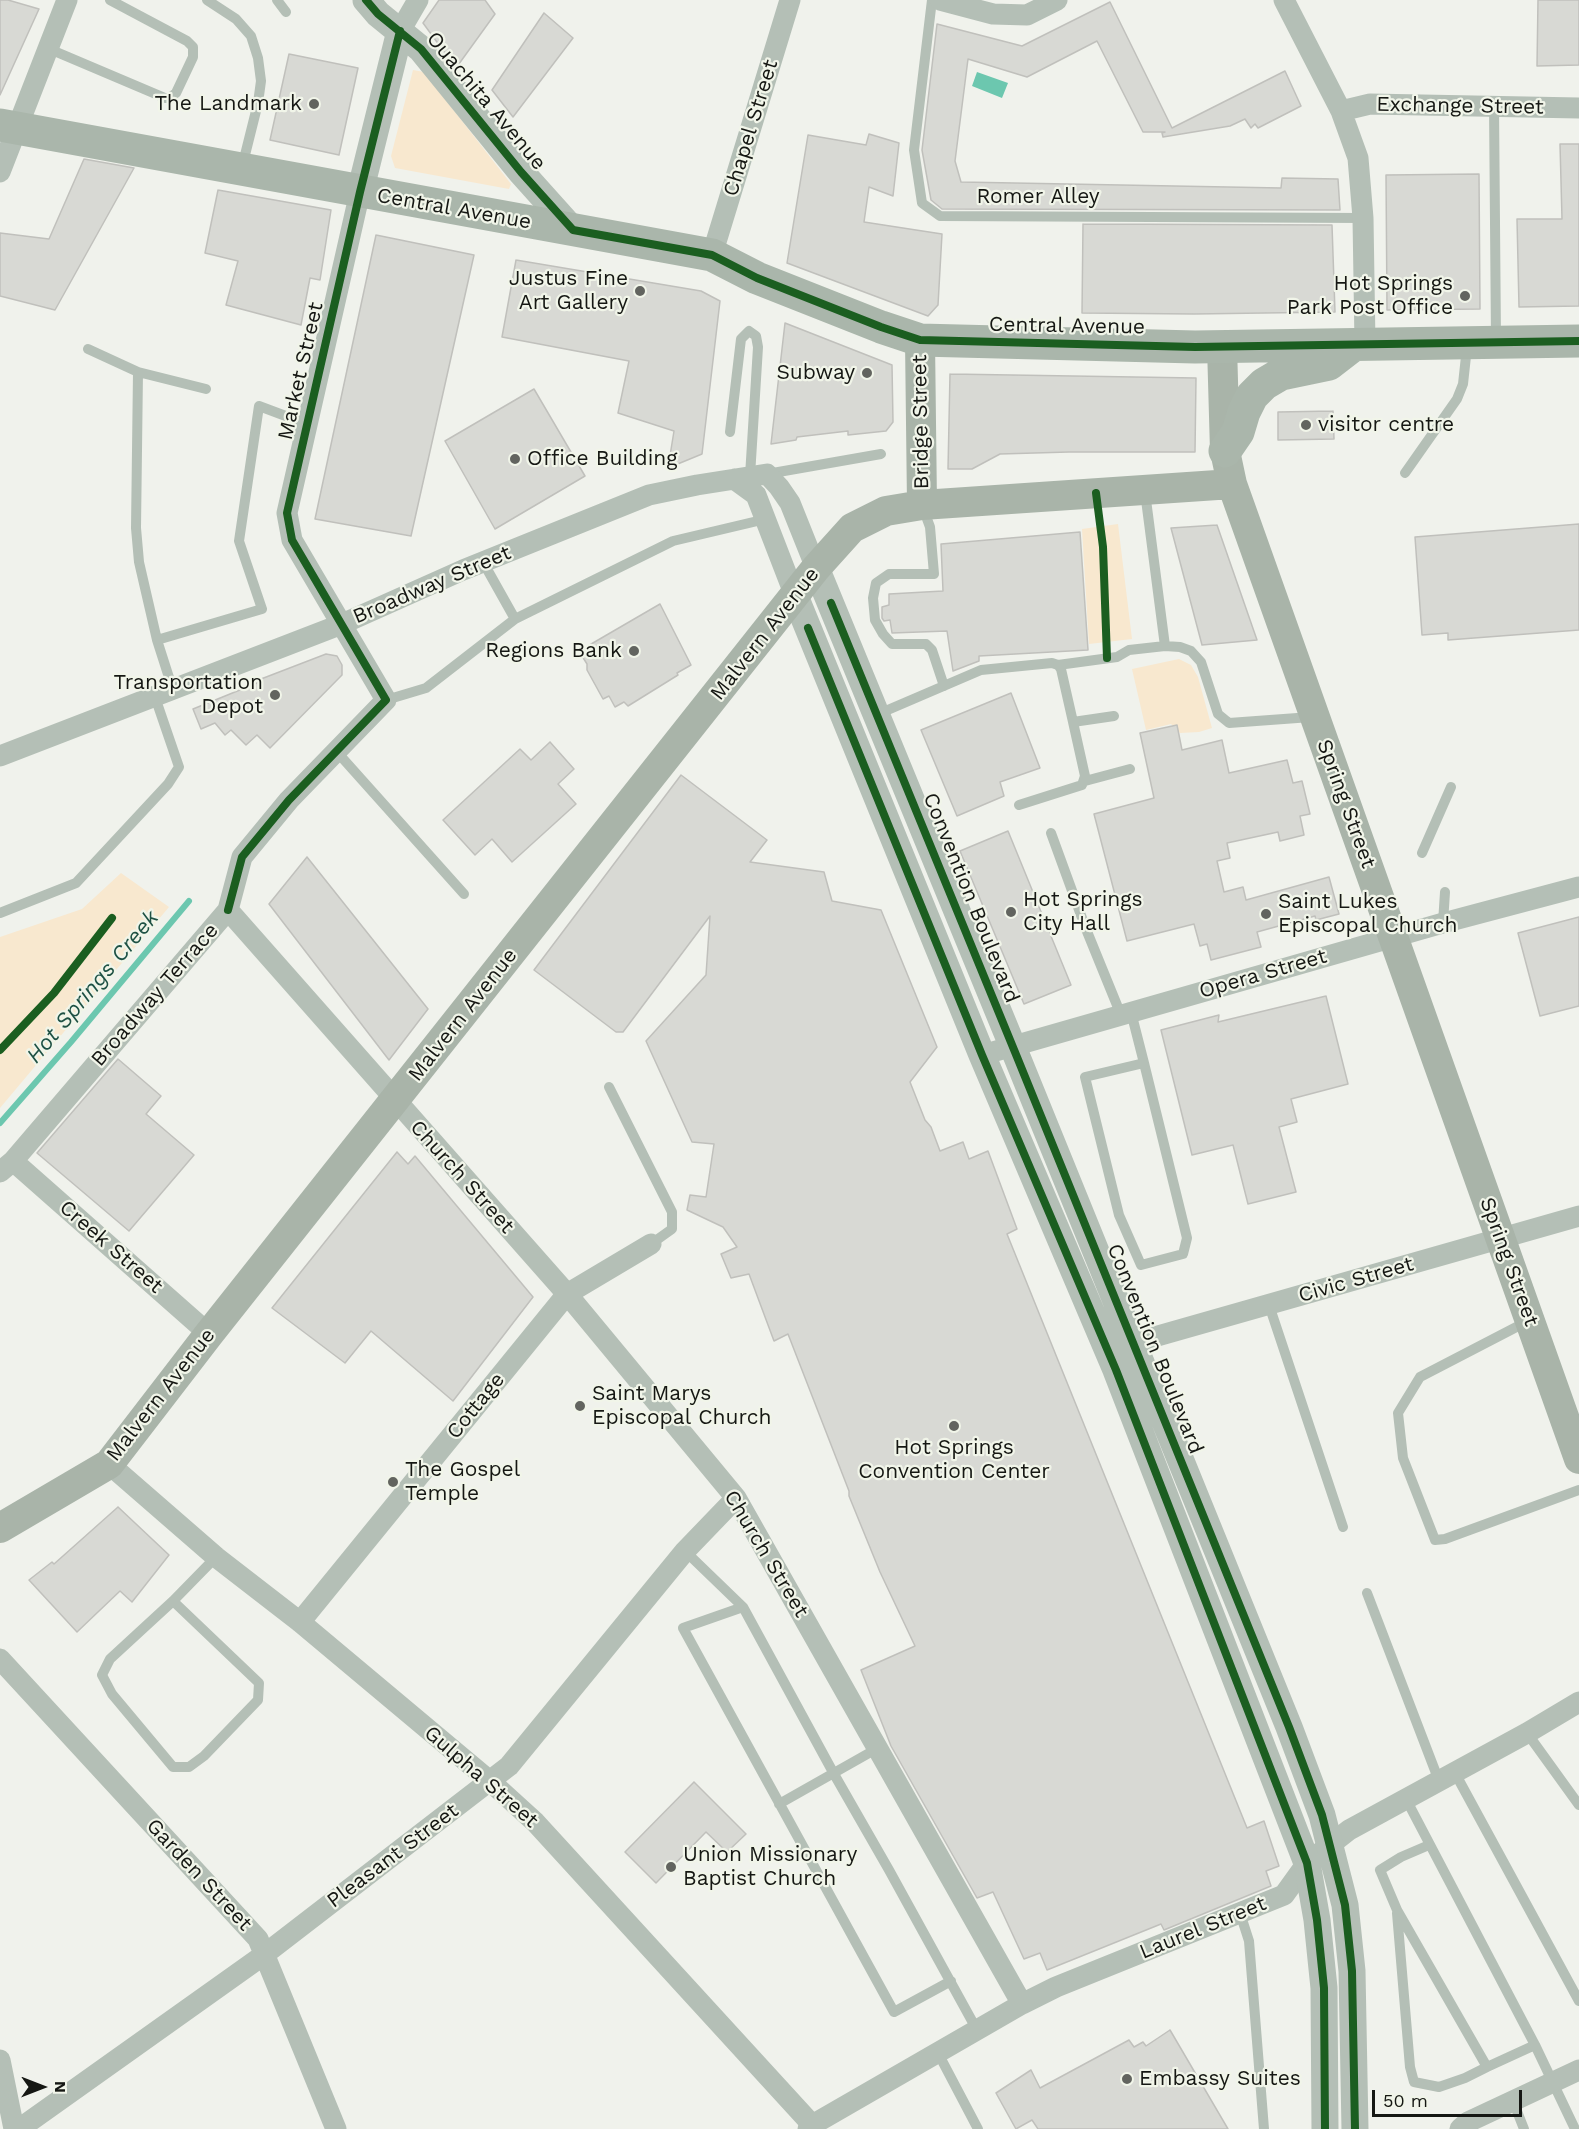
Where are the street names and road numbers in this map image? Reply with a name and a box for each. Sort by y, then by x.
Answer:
street label: Ouachita Avenue [421,27,551,175]
street label: Chapel Street [718,57,784,199]
street label: Exchange Street [1376,92,1544,120]
street label: Central Avenue [375,183,533,235]
street label: Romer Alley [976,184,1100,210]
street label: Market Street [273,300,329,442]
street label: Central Avenue [989,312,1145,340]
street label: Bridge Street [907,354,935,490]
street label: Broadway Street [349,540,515,630]
street label: Malvern Avenue [705,563,825,705]
street label: Spring Street [1311,736,1381,872]
street label: Convention Boulevard [917,789,1025,1007]
street label: Broadway Terrace [86,918,224,1072]
street label: Malvern Avenue [403,944,523,1086]
street label: Opera Street [1196,944,1330,1004]
street label: Church Street [405,1115,519,1239]
street label: Spring Street [1474,1194,1544,1330]
street label: Creek Street [54,1195,168,1299]
street label: Convention Boulevard [1101,1240,1209,1458]
street label: Civic Street [1296,1252,1416,1308]
street label: Malvern Avenue [101,1324,221,1466]
street label: Cottage [442,1368,510,1444]
street label: Church Street [718,1486,814,1622]
street label: Gulpha Street [419,1721,543,1833]
street label: Pleasant Street [322,1798,464,1914]
street label: Garden Street [141,1814,257,1936]
street label: Laurel Street [1136,1891,1270,1965]

